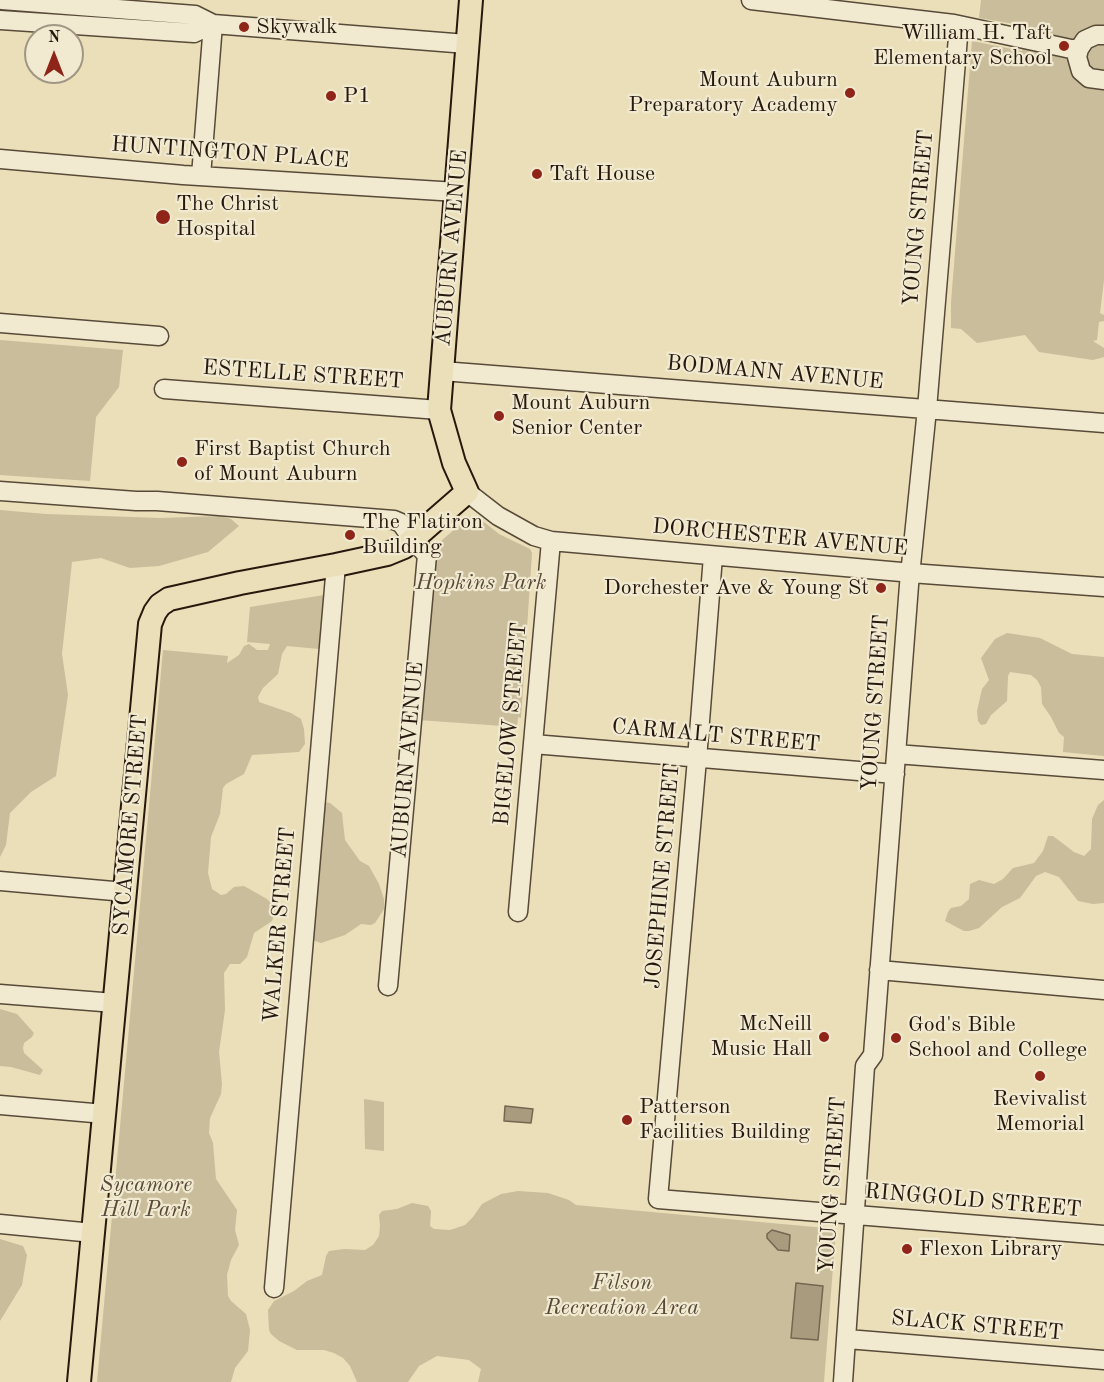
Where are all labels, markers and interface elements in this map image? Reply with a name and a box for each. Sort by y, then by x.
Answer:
place label: Skywalk [256,14,337,40]
marker: Skywalk [237,20,251,34]
place label: William H. Taft Elementary School [873,20,1052,72]
north arrow [24,24,84,84]
text: N [48,30,60,46]
marker: William H. Taft Elementary School [1057,39,1071,53]
place label: Mount Auburn Preparatory Academy [628,67,838,118]
place label: P1 [343,83,371,109]
marker: Mount Auburn Preparatory Academy [843,86,857,100]
marker: P1 [324,89,338,103]
street label: YOUNG STREET [898,129,940,307]
street label: HUNTINGTON PLACE [110,132,350,174]
street label: AUBURN AVENUE [430,148,474,348]
place label: Taft House [549,161,655,187]
marker: Taft House [530,167,544,181]
place label: The Christ Hospital [176,191,279,242]
marker: The Christ Hospital [154,208,172,226]
street label: BODMANN AVENUE [665,350,885,396]
street label: ESTELLE STREET [201,355,405,395]
place label: Mount Auburn Senior Center [511,390,650,442]
marker: Mount Auburn Senior Center [492,409,506,423]
place label: First Baptist Church of Mount Auburn [194,436,391,488]
marker: First Baptist Church of Mount Auburn [175,455,189,469]
place label: The Flatiron Building [362,509,483,560]
street label: DORCHESTER AVENUE [651,514,909,562]
marker: The Flatiron Building [343,528,357,542]
park label: Hopkins Park [415,570,547,596]
place label: Dorchester Ave & Young St [604,575,869,601]
marker: Dorchester Ave & Young St [874,581,888,595]
street label: YOUNG STREET [857,614,895,792]
street label: BIGELOW STREET [489,621,533,827]
street label: AUBURN AVENUE [386,660,430,860]
street label: SYCAMORE STREET [108,713,154,937]
street label: CARMALT STREET [611,714,821,758]
street label: JOSEPHINE STREET [640,762,686,990]
street label: WALKER STREET [258,826,302,1024]
place label: McNeill Music Hall [710,1011,812,1062]
place label: God's Bible School and College [908,1012,1087,1064]
marker: McNeill Music Hall [817,1030,831,1044]
marker: God's Bible School and College [889,1031,903,1045]
marker: Revivalist Memorial [1033,1069,1047,1083]
place label: Revivalist Memorial [993,1086,1087,1138]
place label: Patterson Facilities Building [639,1094,810,1146]
street label: YOUNG STREET [814,1096,852,1274]
marker: Patterson Facilities Building [620,1113,634,1127]
park label: Sycamore Hill Park [100,1172,192,1224]
street label: RINGGOLD STREET [863,1178,1083,1224]
place label: Flexon Library [919,1236,1062,1262]
marker: Flexon Library [900,1242,914,1256]
park label: Filson Recreation Area [545,1270,699,1322]
street label: SLACK STREET [890,1305,1064,1347]

